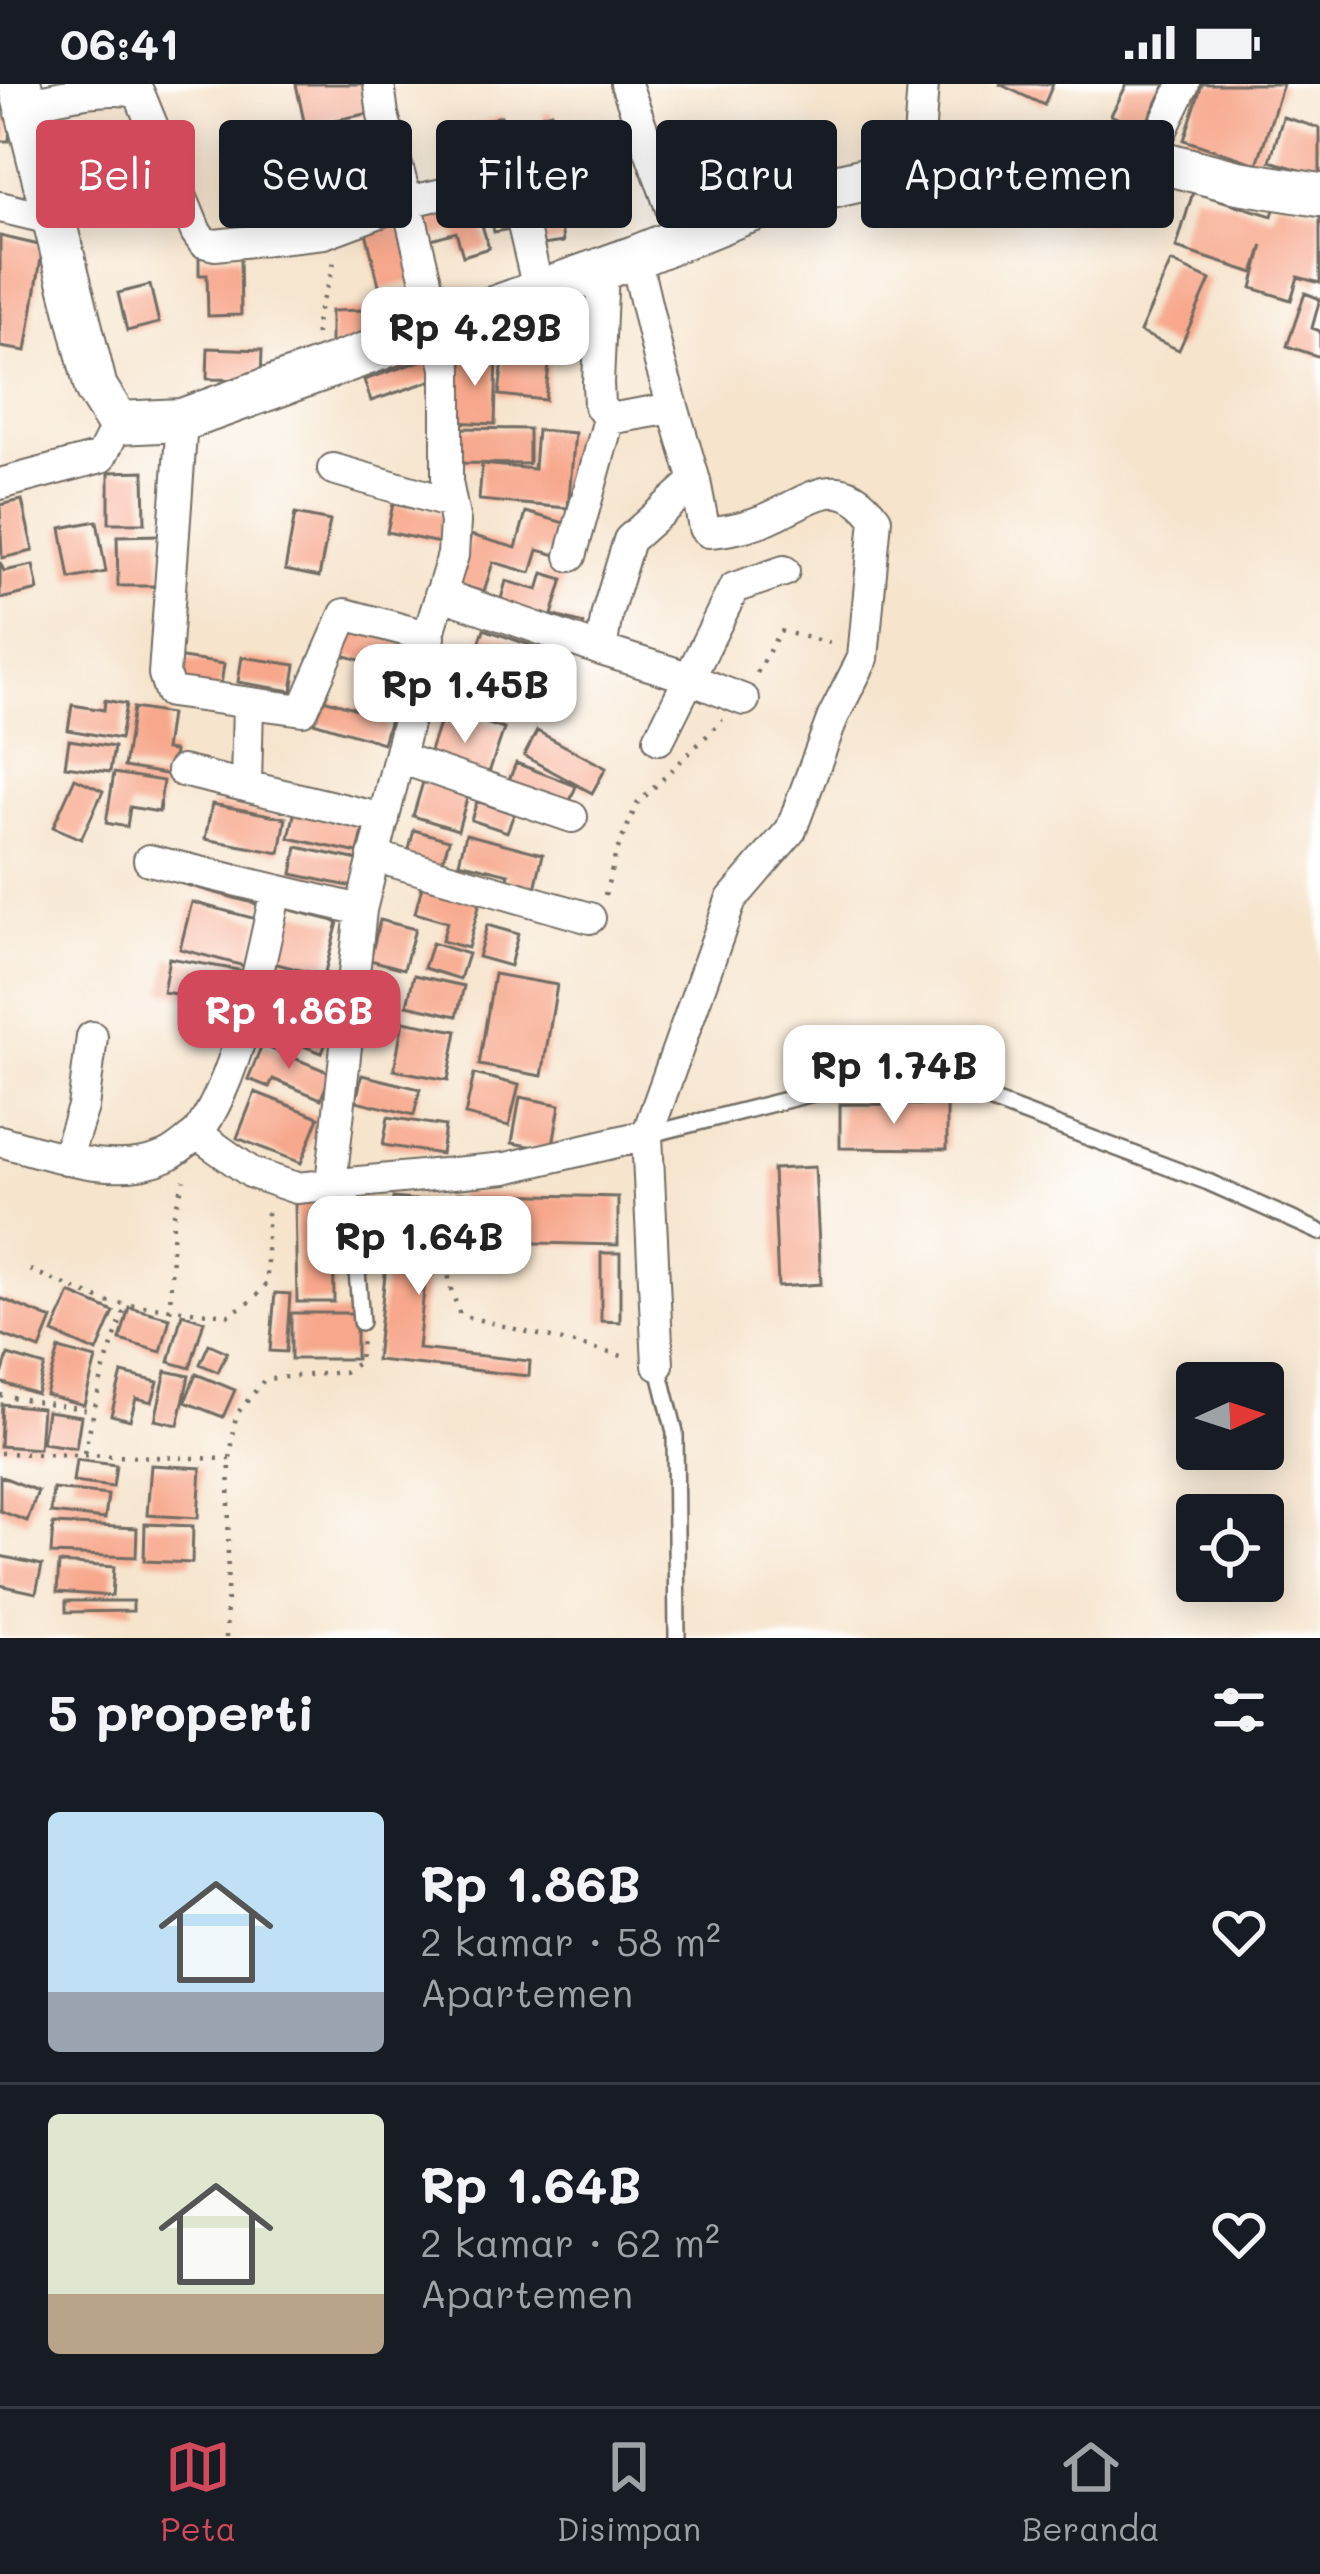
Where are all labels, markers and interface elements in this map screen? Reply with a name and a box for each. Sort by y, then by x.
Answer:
text: 06:41 [60,13,179,71]
chip: Beli [36,120,195,228]
chip: Sewa [219,120,412,228]
chip: Filter [436,120,632,228]
chip: Baru [656,120,837,228]
chip: Apartemen [861,120,1174,228]
pin: Rp 4.29B [351,287,599,389]
text: Rp 4.29B [388,300,562,351]
pin: Rp 1.45B [341,644,589,746]
text: Rp 1.45B [381,657,549,708]
pin: Rp 1.86B [165,970,413,1072]
text: Rp 1.86B [205,983,373,1034]
pin: Rp 1.74B [770,1025,1018,1127]
text: Rp 1.74B [810,1038,978,1089]
pin: Rp 1.64B [295,1196,543,1298]
text: Rp 1.64B [334,1209,504,1260]
north arrow [1176,1362,1284,1470]
map controls [1176,1362,1284,1602]
button: locate [1176,1494,1284,1602]
text: 5 properti [48,1677,315,1744]
icon: filters [1206,1677,1272,1743]
text: Rp 1.86B [420,1848,641,1915]
icon: home [144,1860,288,2004]
icon: heart [1206,1899,1272,1965]
text: 2 kamar · 58 m² [420,1915,721,1966]
text: Apartemen [420,1966,633,2017]
text: Rp 1.64B [420,2149,642,2216]
icon: home [144,2162,288,2306]
icon: heart [1206,2201,1272,2267]
text: 2 kamar · 62 m² [420,2216,720,2267]
text: Apartemen [420,2267,633,2318]
tab: Peta [160,2434,236,2549]
tab: Disimpan [557,2434,701,2549]
tab: Beranda [1022,2434,1160,2549]

